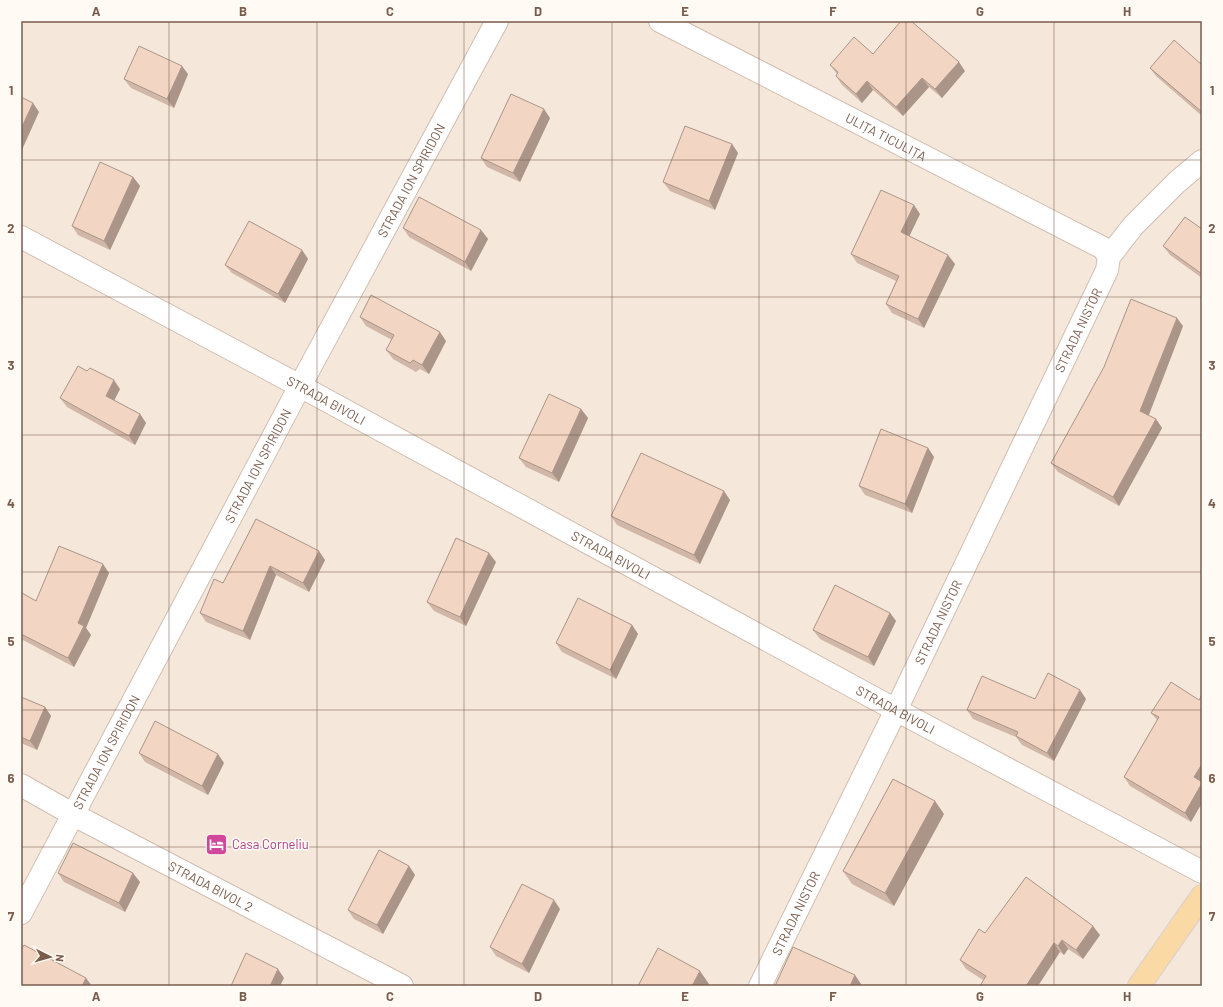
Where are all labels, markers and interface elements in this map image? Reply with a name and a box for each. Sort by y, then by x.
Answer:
text: A [92,3,101,19]
text: B [239,3,247,19]
text: C [386,3,394,19]
text: D [534,3,542,19]
text: E [681,3,689,19]
text: F [829,3,837,19]
text: G [976,3,984,19]
text: H [1123,3,1131,19]
text: 1 [9,82,13,98]
text: 1 [1210,82,1214,98]
street label: ULIȚA TICULIȚA [843,109,929,164]
street label: STRADA ION SPIRIDON [374,121,448,240]
text: 2 [7,220,15,236]
text: 2 [1208,220,1216,236]
street label: STRADA NISTOR [1051,285,1105,375]
text: 3 [7,357,15,373]
text: 3 [1208,357,1216,373]
street label: STRADA BIVOLI [284,372,368,428]
street label: STRADA ION SPIRIDON [221,406,295,526]
text: 4 [7,495,15,511]
text: 4 [1208,495,1216,511]
street label: STRADA BIVOLI [569,527,653,583]
street label: STRADA NISTOR [911,577,965,667]
text: 5 [7,633,15,649]
text: 5 [1208,633,1216,649]
street label: STRADA BIVOLI [853,682,938,737]
street label: STRADA ION SPIRIDON [69,692,143,812]
text: 6 [8,770,15,786]
text: 6 [1209,770,1216,786]
hotel icon: Casa Corneliu [203,831,229,857]
place label: Casa Corneliu [232,836,309,852]
street label: STRADA BIVOL 2 [166,858,256,915]
street label: STRADA NISTOR [768,869,823,958]
text: 7 [8,908,15,924]
text: 7 [1209,908,1216,924]
north arrow [30,937,70,977]
text: N [54,954,67,962]
text: A [92,988,101,1004]
text: B [239,988,247,1004]
text: C [386,988,394,1004]
text: D [534,988,542,1004]
text: E [681,988,689,1004]
text: F [829,988,837,1004]
text: G [976,988,984,1004]
text: H [1123,988,1131,1004]

